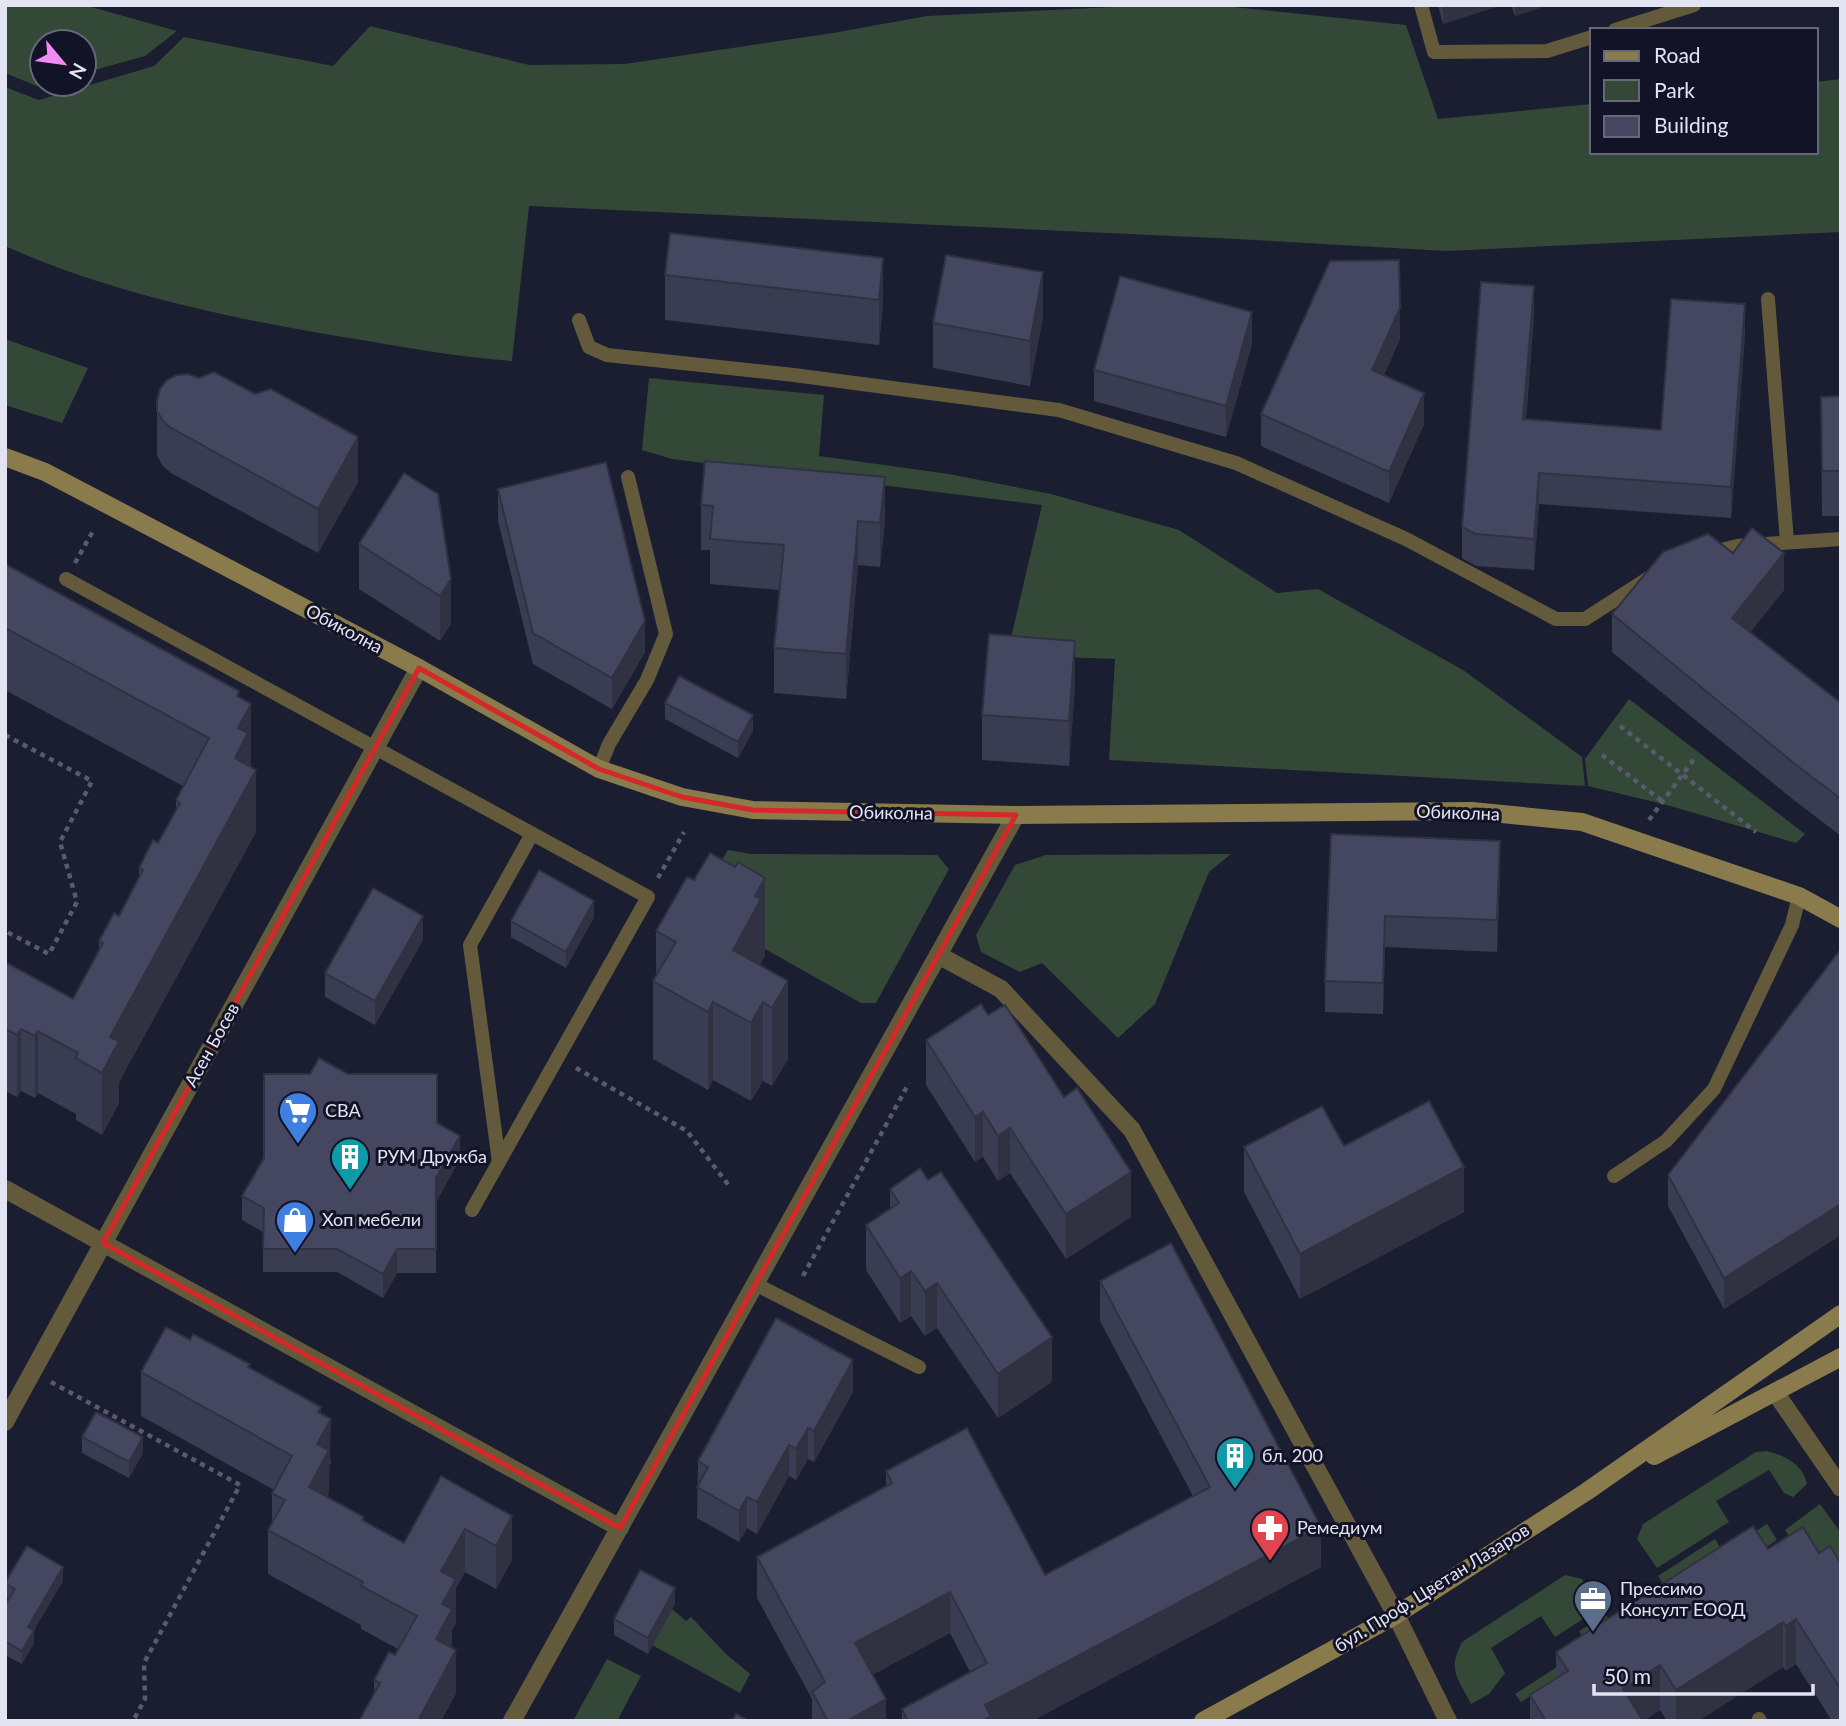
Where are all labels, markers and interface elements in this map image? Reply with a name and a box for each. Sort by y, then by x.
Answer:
north arrow [28,28,98,98]
legend [1590,28,1818,154]
text: Road [1654,42,1701,67]
text: N [65,60,92,83]
text: Park [1654,77,1695,102]
text: Building [1654,112,1729,137]
street label: Обиколна [302,599,387,657]
street label: Обиколна [849,800,933,824]
street label: Обиколна [1416,800,1500,824]
street label: Асен Босев [179,999,243,1090]
supermarket icon: CBA [277,1090,319,1145]
place label: CBA [325,1099,361,1121]
building icon: РУМ Дружба [329,1136,371,1191]
place label: РУМ Дружба [377,1145,487,1167]
shop icon: Хоп мебели [274,1199,316,1254]
place label: Хоп мебели [322,1208,421,1230]
building icon: бл. 200 [1214,1435,1256,1490]
place label: бл. 200 [1262,1444,1323,1466]
pharmacy icon: Ремедиум [1249,1507,1291,1562]
place label: Ремедиум [1297,1516,1382,1538]
street label: бул. Проф. Цветан Лазаров [1330,1518,1533,1656]
place label: Прессимо Консулт ЕООД [1620,1577,1746,1620]
office icon: Прессимо Консулт ЕООД [1572,1578,1614,1633]
scale bar [1594,1652,1813,1696]
text: 50 m [1604,1663,1651,1688]

